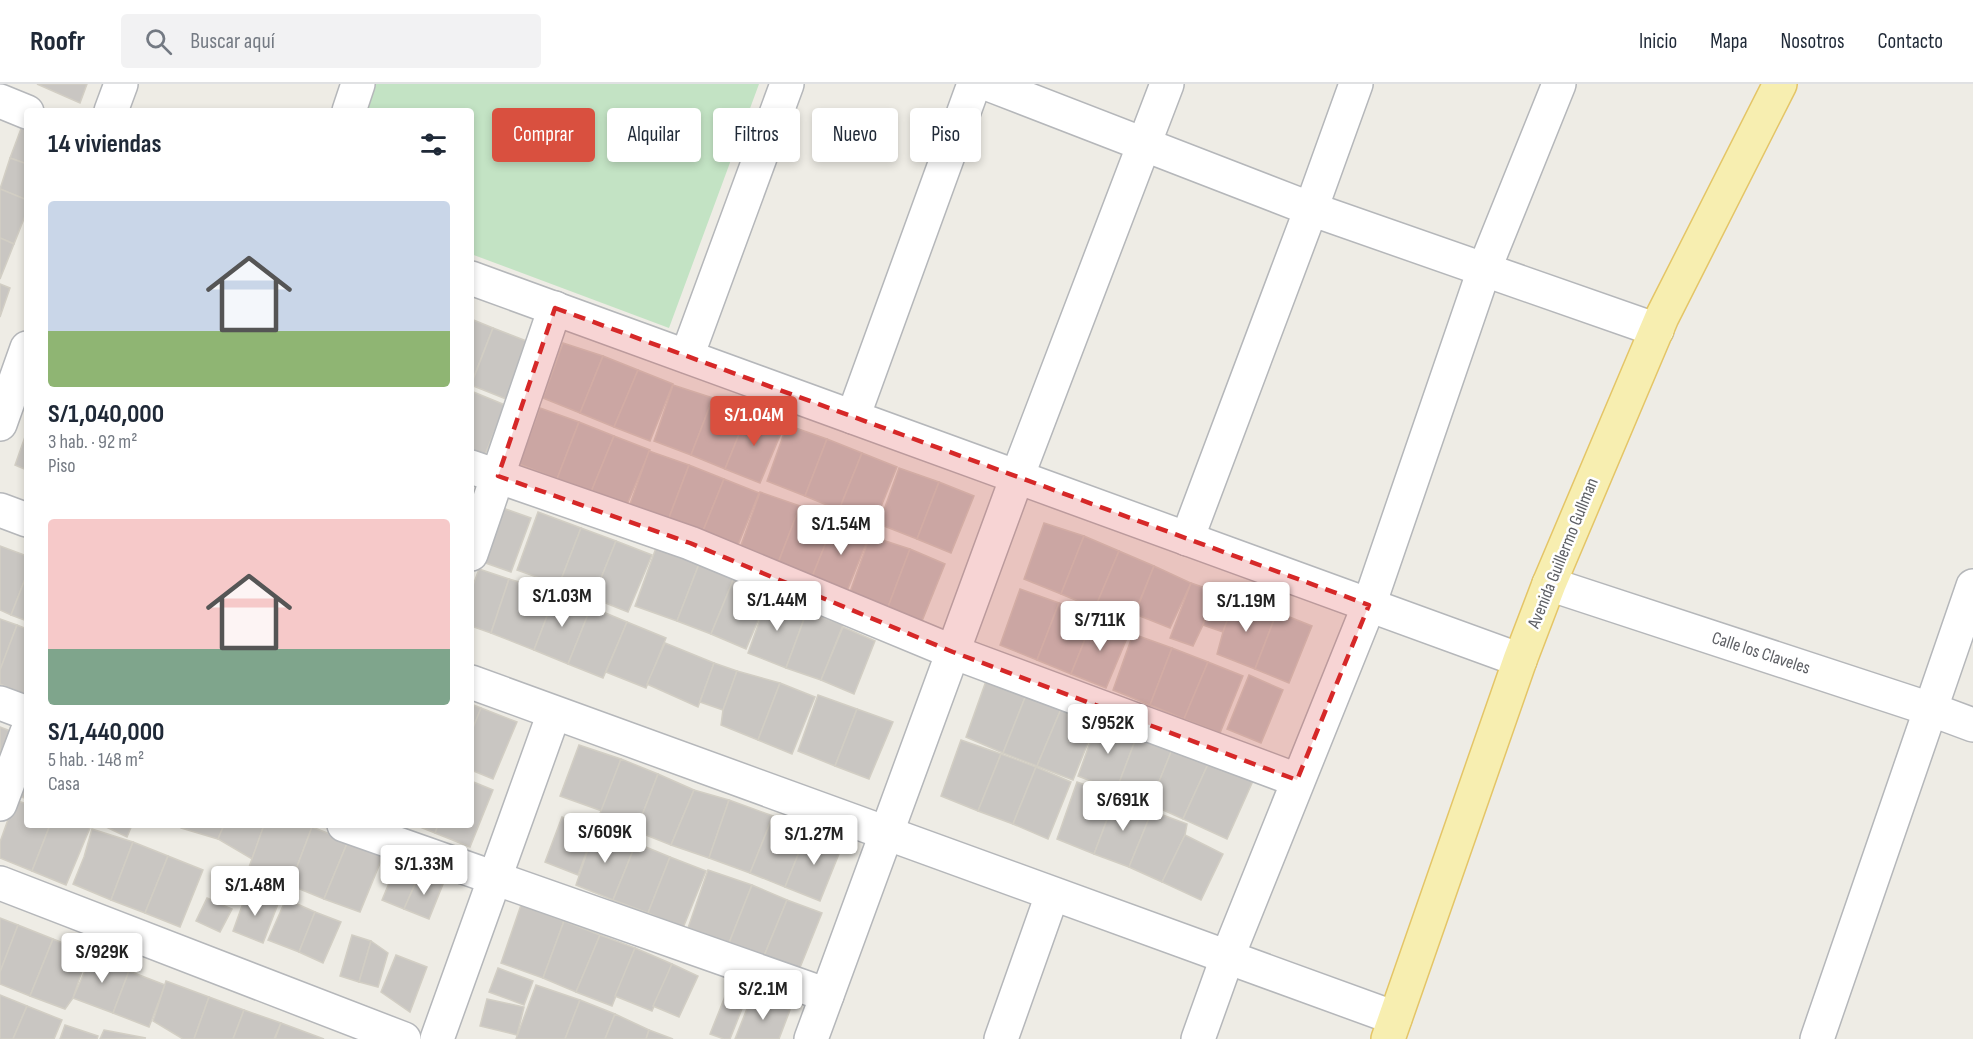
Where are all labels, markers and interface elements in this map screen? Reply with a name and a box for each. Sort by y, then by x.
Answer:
search box [121,14,541,68]
text: Roofr [30,25,85,58]
icon: search [142,25,175,58]
text: Buscar aquí [190,28,275,55]
text: Inicio [1639,29,1677,54]
text: Mapa [1710,29,1748,54]
text: Nosotros [1781,29,1845,54]
text: Contacto [1878,29,1943,54]
chip: Comprar [492,108,595,162]
chip: Alquilar [607,108,701,162]
chip: Filtros [713,108,800,162]
chip: Nuevo [812,108,898,162]
chip: Piso [910,108,981,162]
icon: filters [417,128,450,161]
text: 14 viviendas [48,129,161,160]
icon: home [195,240,303,348]
pin: S/1.04M [699,396,809,447]
text: S/1,040,000 [48,399,164,430]
text: S/1.04M [724,403,784,427]
text: 3 hab. · 92 m² [48,430,137,454]
text: Piso [48,454,76,478]
street label: Avenida Guillermo Gullman [1523,475,1603,632]
pin: S/1.54M [786,505,896,556]
text: S/1.54M [811,512,871,536]
icon: home [195,558,303,666]
pin: S/1.03M [507,577,617,628]
pin: S/1.44M [722,581,832,632]
pin: S/1.19M [1191,582,1301,633]
text: S/1.03M [532,584,592,608]
text: S/1.44M [747,588,807,612]
text: S/1.19M [1217,589,1275,613]
pin: S/711K [1051,601,1149,652]
text: S/711K [1075,608,1125,632]
street label: Calle los Claveles [1709,627,1813,679]
pin: S/952K [1059,704,1157,755]
text: S/952K [1082,711,1134,735]
text: S/1,440,000 [48,717,164,748]
text: 5 hab. · 148 m² [48,748,144,772]
text: Casa [48,772,80,796]
pin: S/691K [1074,781,1172,832]
text: S/691K [1097,788,1149,812]
pin: S/609K [556,813,654,864]
pin: S/1.27M [759,815,869,866]
text: S/609K [578,820,632,844]
text: S/1.27M [785,822,844,846]
pin: S/1.33M [369,845,479,896]
text: S/1.33M [394,852,454,876]
pin: S/1.48M [200,866,310,917]
text: S/1.48M [225,873,285,897]
pin: S/929K [53,933,151,984]
text: S/929K [75,940,129,964]
pin: S/2.1M [714,970,812,1021]
text: S/2.1M [738,977,788,1001]

